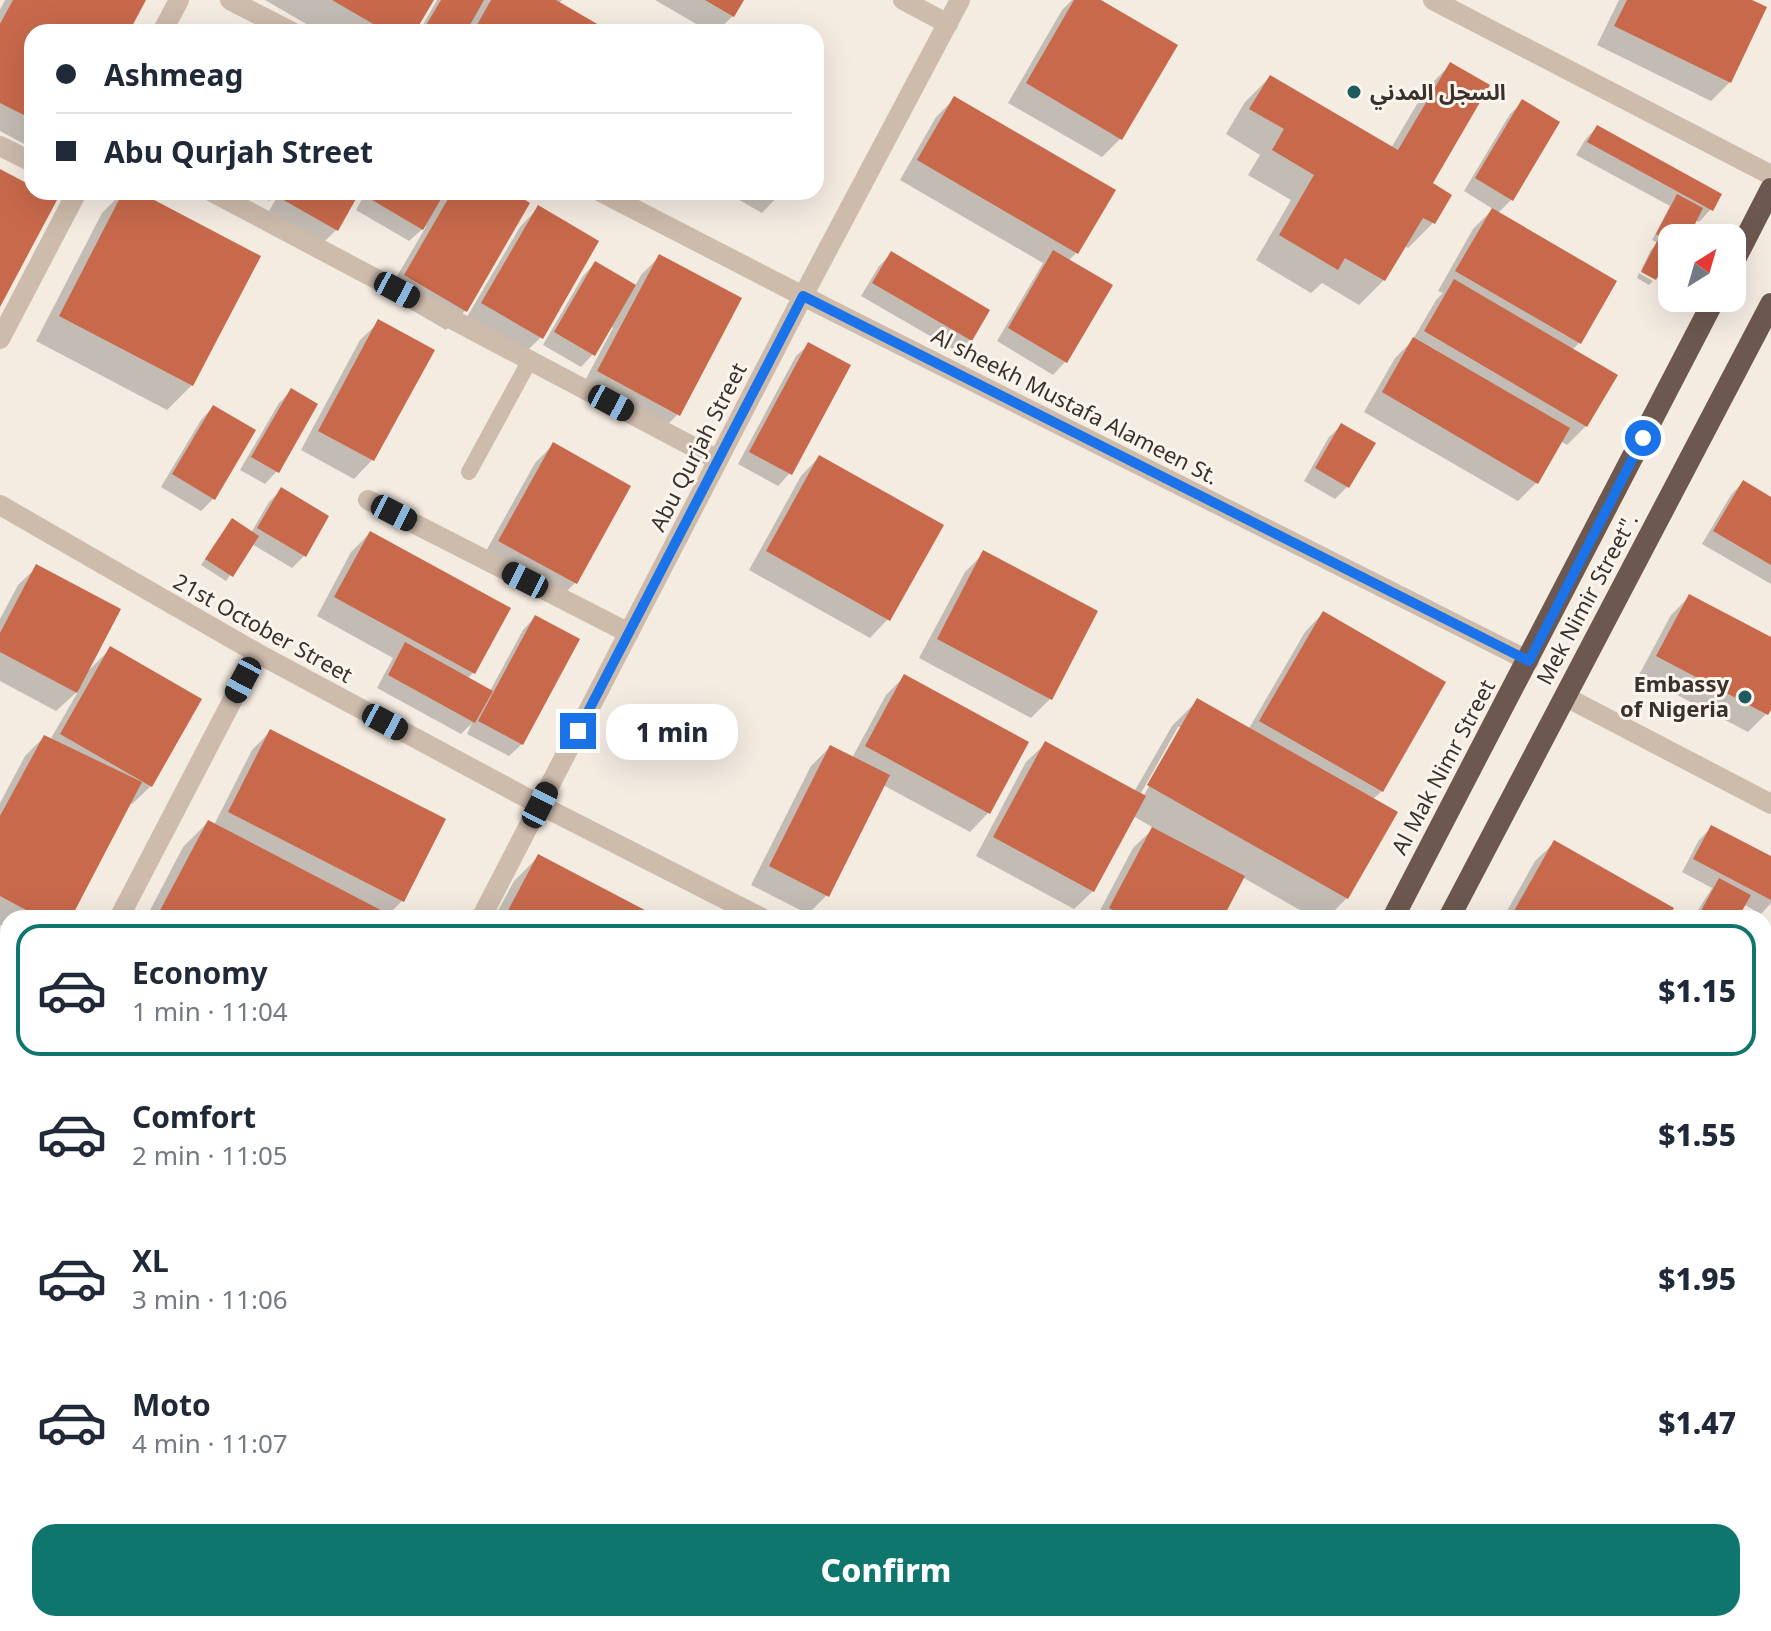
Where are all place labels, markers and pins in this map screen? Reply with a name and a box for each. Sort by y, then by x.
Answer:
place label: السجل المدني [1370,76,1506,110]
marker: السجل المدني [1345,83,1363,101]
place label: Embassy of Nigeria [1620,668,1729,723]
marker: Embassy of Nigeria [1736,688,1754,706]

